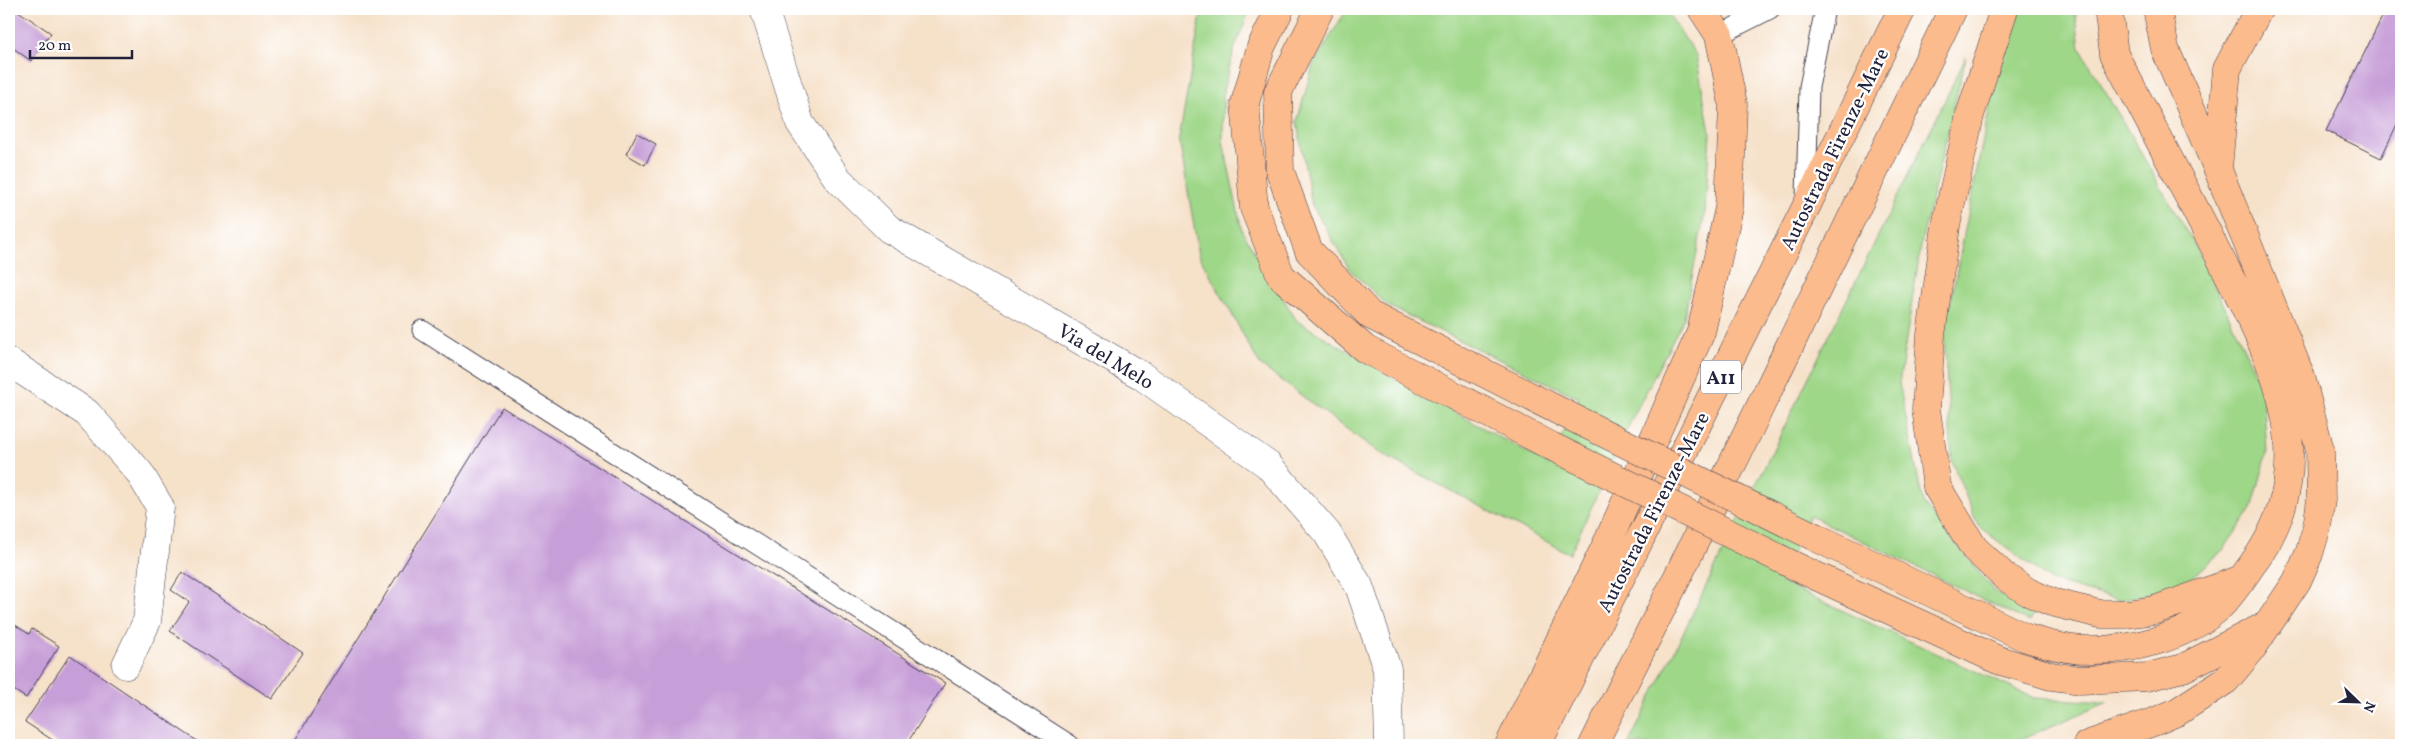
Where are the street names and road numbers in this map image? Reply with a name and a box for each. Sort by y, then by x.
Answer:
street label: Autostrada Firenze-Mare [1775,44,1897,256]
street label: Via del Melo [1052,318,1158,397]
road number: A11 [1701,361,1741,394]
street label: Autostrada Firenze-Mare [1592,408,1718,618]

